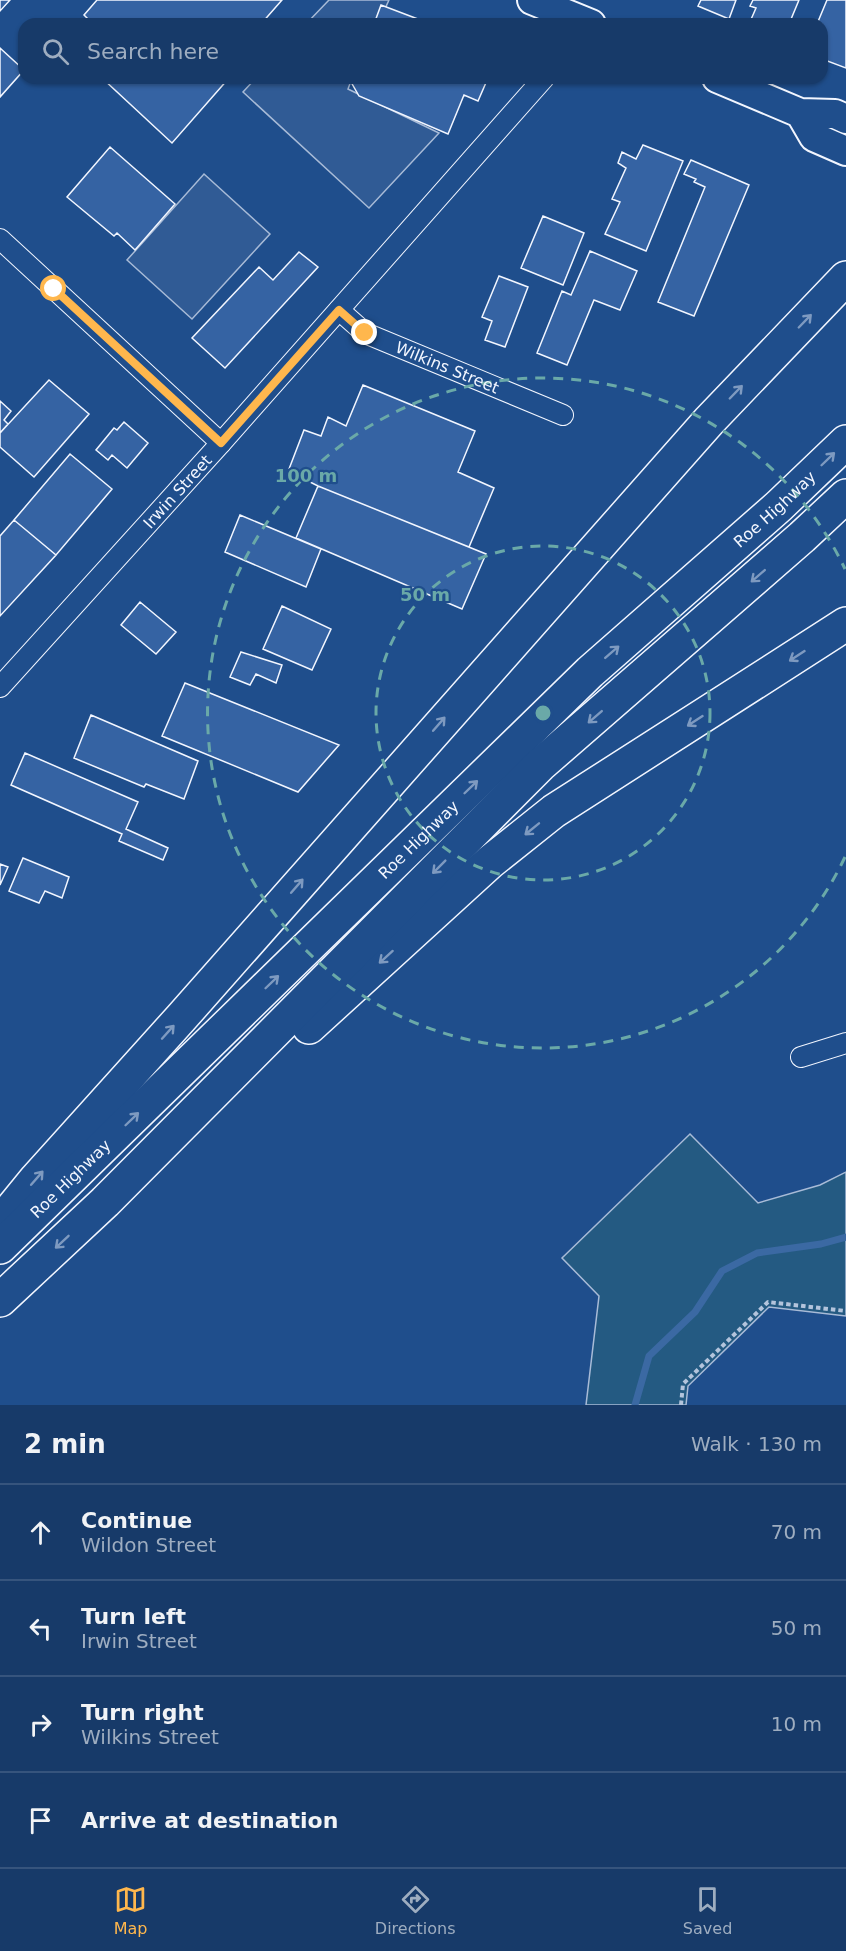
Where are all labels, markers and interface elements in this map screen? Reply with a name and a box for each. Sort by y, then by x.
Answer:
search box [18,18,828,84]
icon: search [39,35,72,68]
text: Search here [87,39,219,64]
route start [40,275,66,301]
one-way arrow [797,314,812,329]
route end [351,319,377,345]
street label: Wilkins Street [393,338,502,398]
one-way arrow [729,385,744,400]
street label: Irwin Street [139,451,216,532]
one-way arrow [820,452,835,466]
text: 100 m [275,465,337,486]
street label: Roe Highway [730,467,820,551]
one-way arrow [750,569,766,582]
text: 50 m [400,584,450,605]
one-way arrow [604,645,619,659]
one-way arrow [789,650,806,662]
centre of rings [533,703,553,723]
one-way arrow [588,710,603,724]
one-way arrow [687,716,704,728]
one-way arrow [432,717,446,732]
one-way arrow [464,780,479,795]
street label: Roe Highway [375,797,463,883]
one-way arrow [524,822,540,835]
one-way arrow [431,859,446,874]
one-way arrow [290,878,303,894]
one-way arrow [379,950,394,964]
one-way arrow [264,975,279,990]
one-way arrow [160,1025,175,1040]
one-way arrow [125,1111,140,1126]
street label: Roe Highway [27,1136,115,1222]
one-way arrow [30,1170,44,1185]
one-way arrow [55,1235,70,1249]
text: 2 min [24,1429,106,1459]
text: Walk · 130 m [691,1432,822,1456]
text: Continue [81,1508,192,1533]
icon: ahead [24,1516,57,1549]
text: 70 m [771,1520,822,1544]
text: Wildon Street [81,1533,216,1557]
text: Turn left [81,1604,186,1629]
icon: left [24,1612,57,1645]
text: 50 m [771,1616,822,1640]
text: Irwin Street [81,1629,197,1653]
text: Turn right [81,1700,204,1725]
icon: right [24,1708,57,1741]
text: 10 m [771,1712,822,1736]
text: Wilkins Street [81,1725,219,1749]
icon: arrive [24,1804,57,1837]
text: Arrive at destination [81,1808,338,1833]
tab: Map [114,1883,147,1938]
tab: Directions [375,1883,455,1938]
tab: Saved [683,1883,732,1938]

